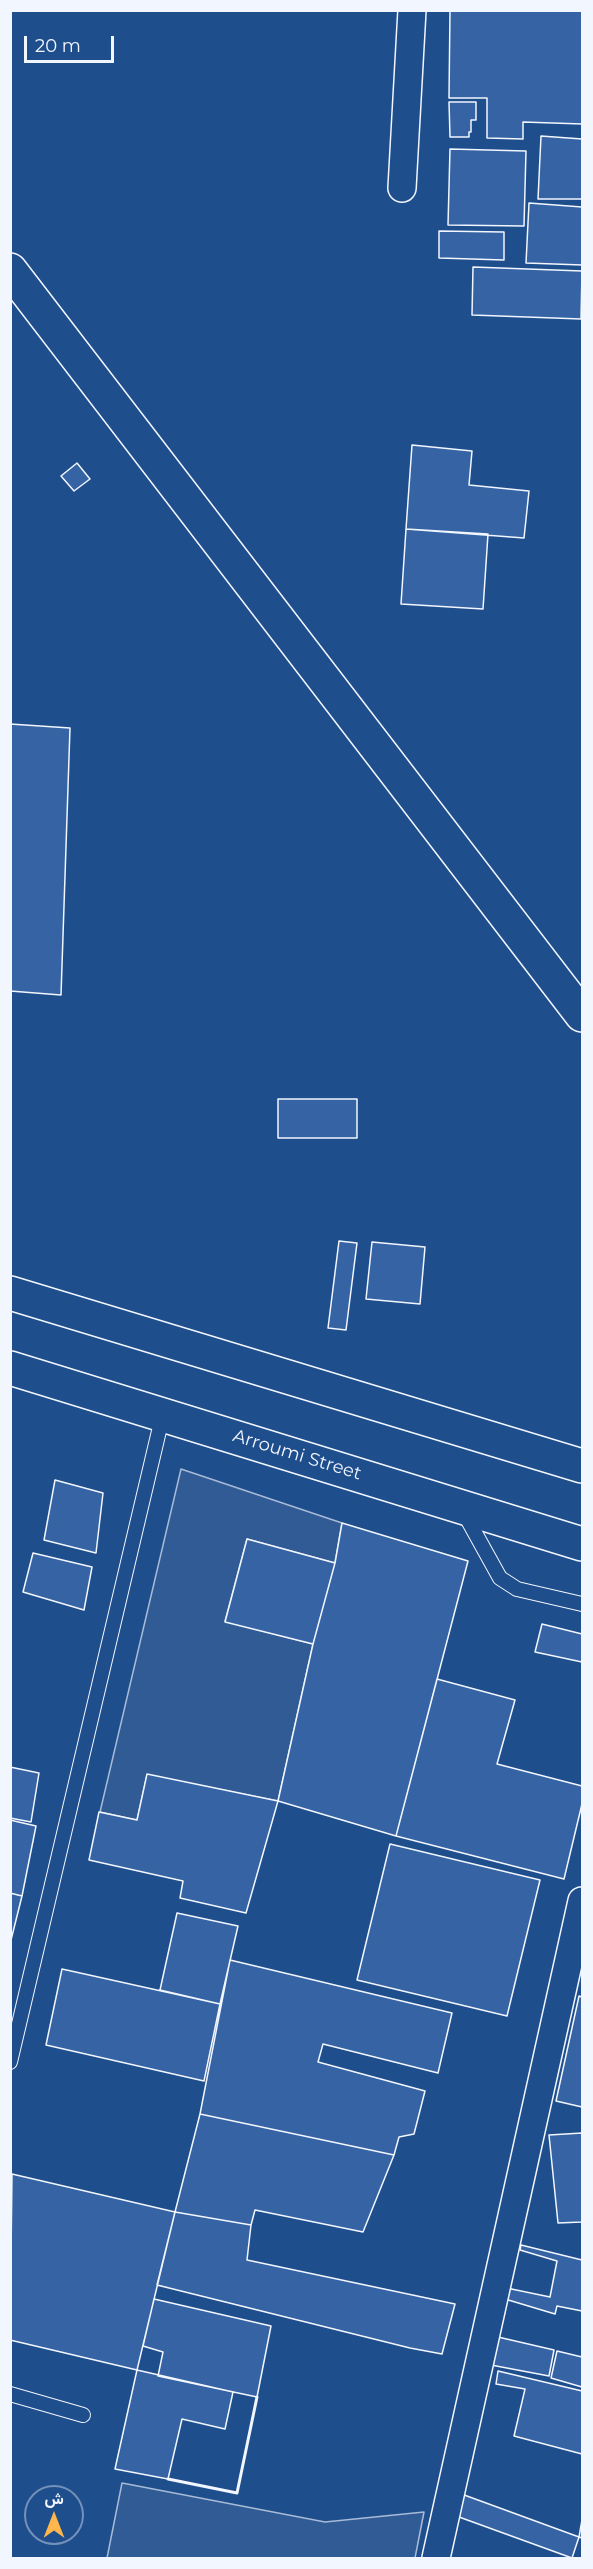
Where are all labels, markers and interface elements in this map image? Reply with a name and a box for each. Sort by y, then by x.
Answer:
scale bar [27,24,117,62]
text: 20 m [35,35,81,57]
street label: Arroumi Street [230,1425,364,1485]
north arrow [24,2485,84,2545]
text: ش [44,2489,64,2508]

